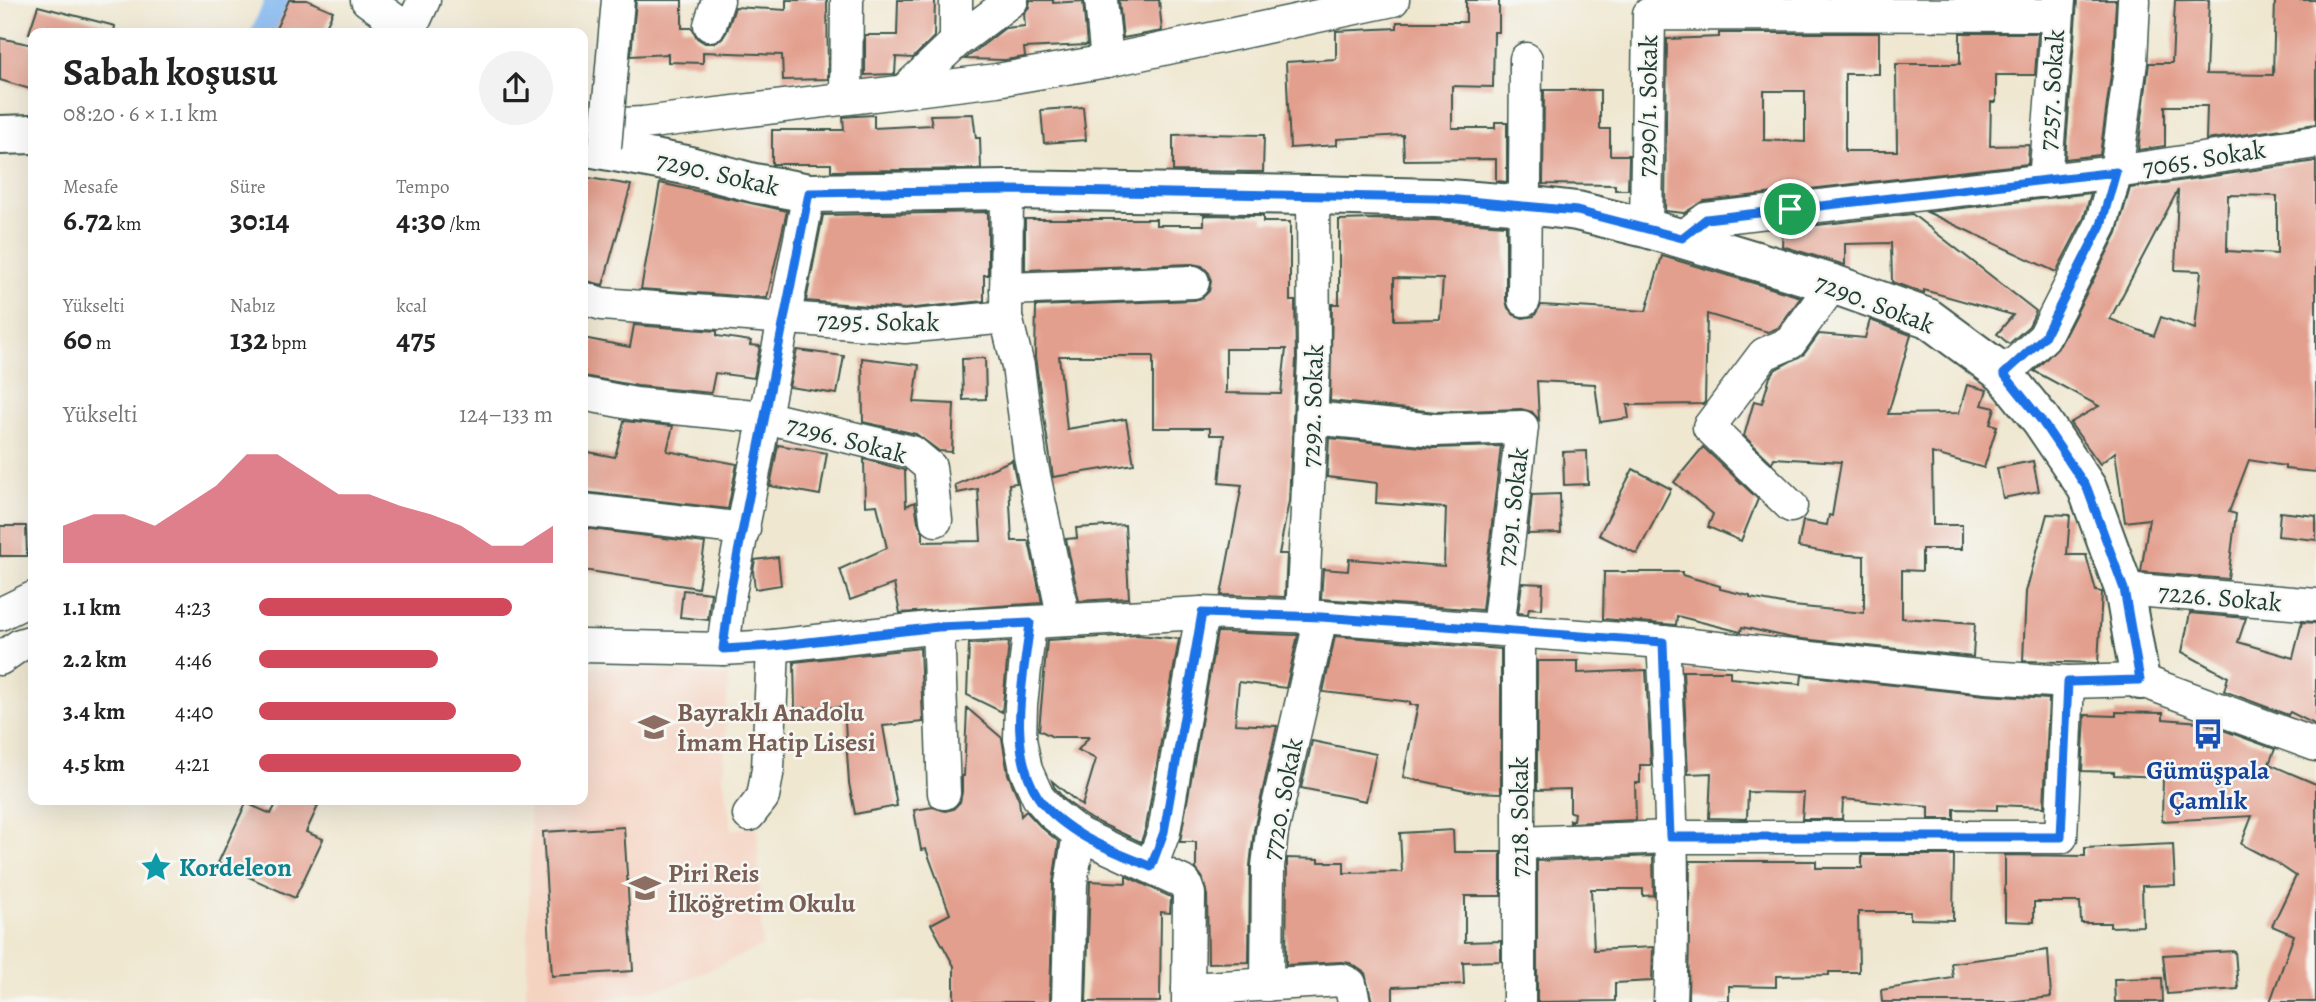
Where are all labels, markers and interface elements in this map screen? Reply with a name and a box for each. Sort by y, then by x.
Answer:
street label: 7257. Sokak [2030,28,2073,152]
street label: 7290/1. Sokak [1629,34,1666,178]
text: Sabah koşusu [63,46,277,98]
button: share [479,51,553,125]
text: 08:20 · 6 × 1.1 km [63,98,218,129]
street label: 7065. Sokak [2140,131,2268,185]
street label: 7290. Sokak [653,142,783,205]
text: Mesafe [63,174,118,200]
text: Süre [230,174,266,200]
text: Tempo [396,174,449,200]
pin [1760,179,1820,239]
icon: arrive [1771,190,1809,228]
text: 6.72 [63,200,113,240]
text: 30:14 [230,200,290,240]
text: 4:30 [396,200,446,240]
text: km [113,211,142,237]
text: /km [446,211,481,237]
street label: 7290. Sokak [1810,265,1940,342]
text: Yükselti [63,293,125,319]
text: Nabız [230,293,276,319]
text: kcal [396,293,427,319]
street label: 7295. Sokak [816,303,940,340]
text: 60 [63,319,92,359]
text: 132 [230,319,268,359]
text: 475 [396,319,436,359]
text: m [92,330,112,356]
text: bpm [268,330,307,356]
street label: 7292. Sokak [1293,344,1332,468]
text: Yükselti [63,399,138,430]
text: 124–133 m [459,399,553,430]
street label: 7296. Sokak [783,407,911,472]
street label: 7291. Sokak [1488,445,1537,569]
street label: 7226. Sokak [2157,575,2283,620]
text: 1.1 km [63,592,121,623]
text: 4:23 [175,592,211,623]
text: 2.2 km [63,644,127,675]
text: 4:46 [175,644,212,675]
place label: Bayraklı Anadolu İmam Hatip Lisesi [677,695,876,760]
text: 3.4 km [63,696,125,727]
text: 4:40 [175,696,214,727]
school or university icon: Bayraklı Anadolu İmam Hatip Lisesi [637,710,671,744]
bus stop icon: Gümüşpala Çamlık [2191,717,2225,751]
street label: 7720. Sokak [1253,735,1312,863]
text: 4.5 km [63,748,125,779]
text: 4:21 [175,748,210,779]
place label: Gümüşpala Çamlık [2146,753,2270,818]
street label: 7218. Sokak [1502,756,1537,877]
place icon: Kordeleon [139,850,173,884]
place label: Kordeleon [179,850,292,885]
place label: Piri Reis İlköğretim Okulu [668,856,856,921]
school or university icon: Piri Reis İlköğretim Okulu [628,871,662,905]

